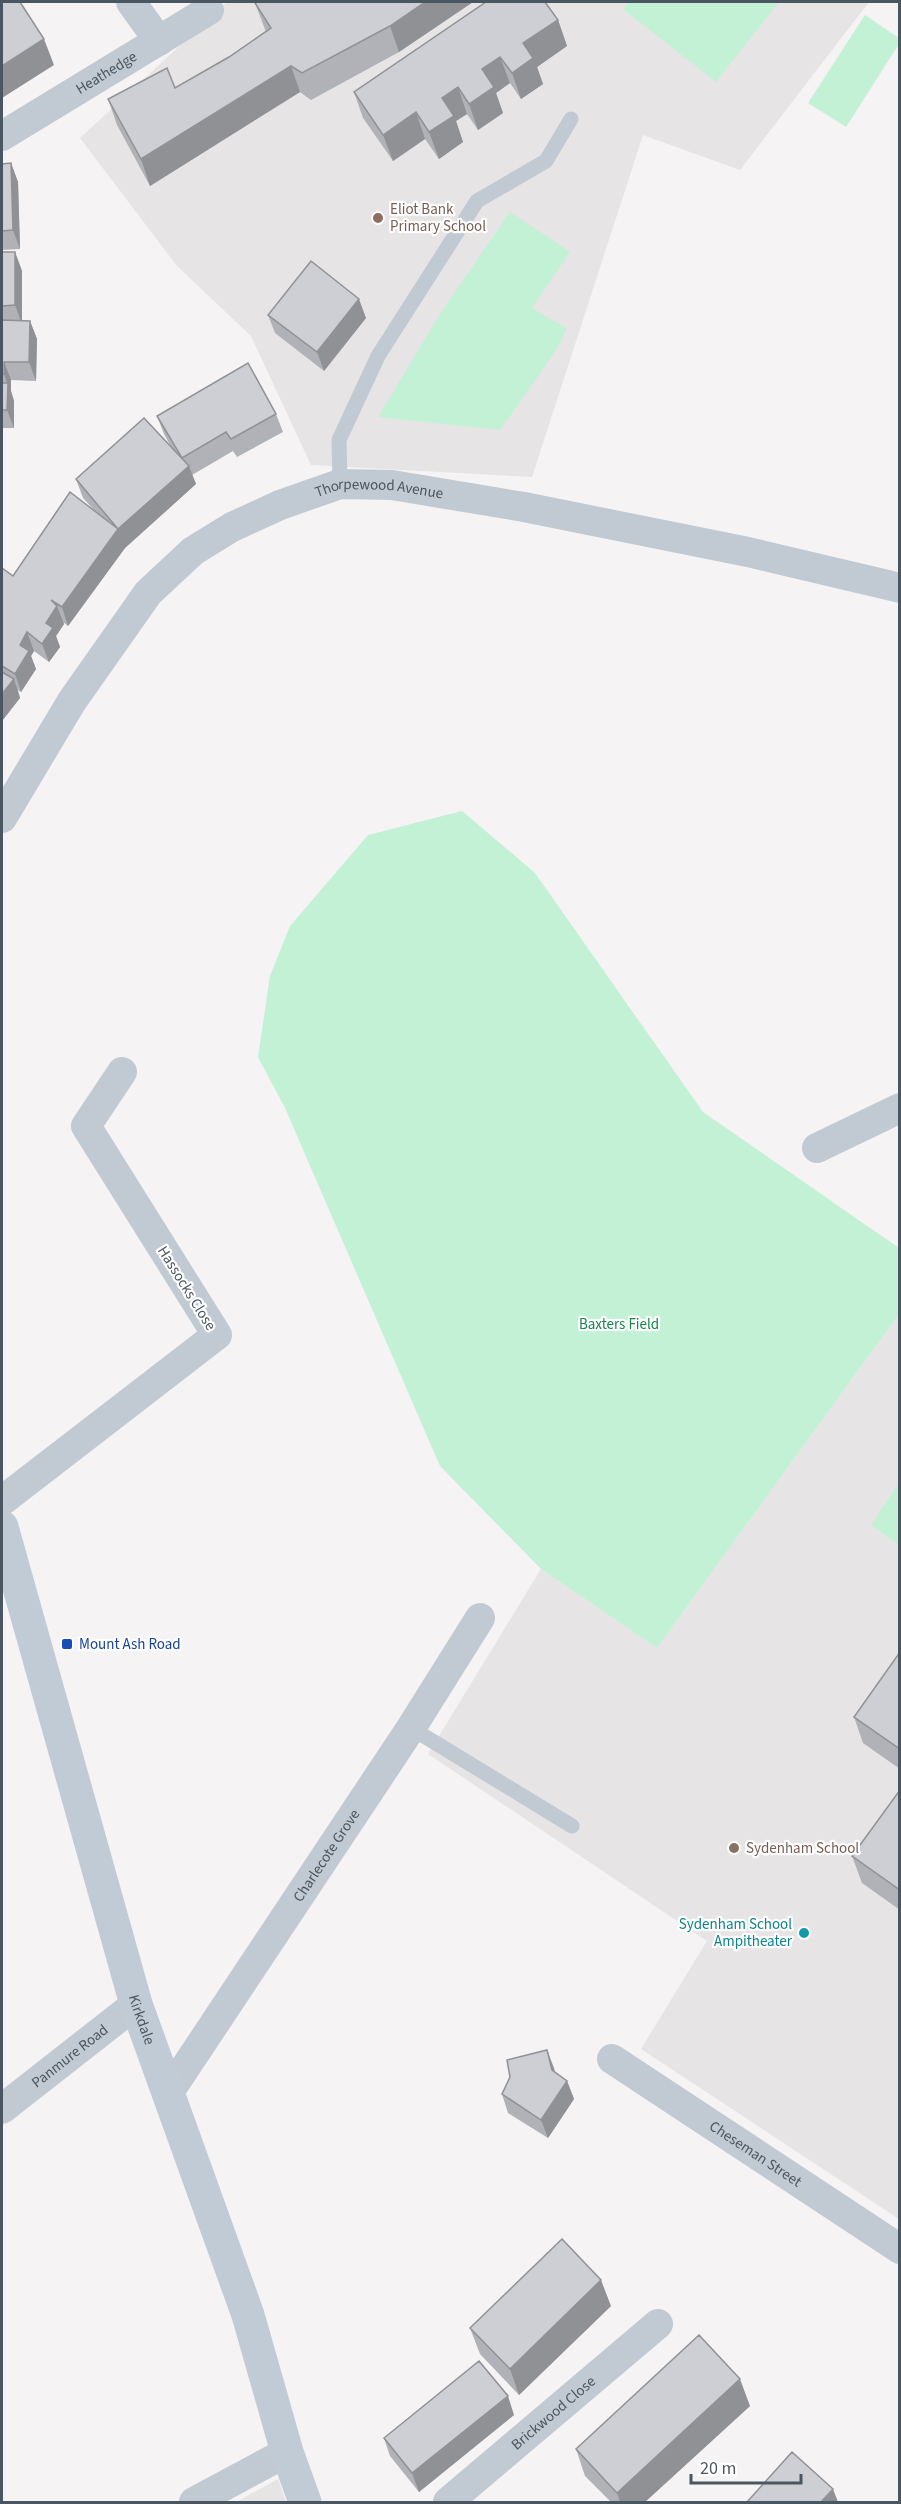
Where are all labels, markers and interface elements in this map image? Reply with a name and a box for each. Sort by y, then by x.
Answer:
street label: Heathedge [72,46,141,100]
place label: Eliot Bank Primary School [390,199,486,237]
marker: Eliot Bank Primary School [371,211,385,225]
street label: Thorpewood Avenue [312,474,445,504]
street label: Hassocks Close [152,1242,221,1334]
park label: Baxters Field [579,1314,659,1335]
place label: Mount Ash Road [79,1634,181,1655]
marker: Mount Ash Road [60,1637,74,1651]
street label: Charlecote Grove [288,1805,365,1906]
place label: Sydenham School [746,1838,859,1859]
marker: Sydenham School [727,1841,741,1855]
place label: Sydenham School Ampitheater [679,1914,793,1952]
marker: Sydenham School Ampitheater [797,1926,811,1940]
street label: Kirkdale [123,1992,160,2048]
street label: Panmure Road [27,2020,113,2093]
street label: Cheseman Street [705,2116,806,2192]
street label: Brickwood Close [507,2371,600,2455]
scale bar [691,2447,800,2485]
text: 20 m [700,2456,736,2481]

